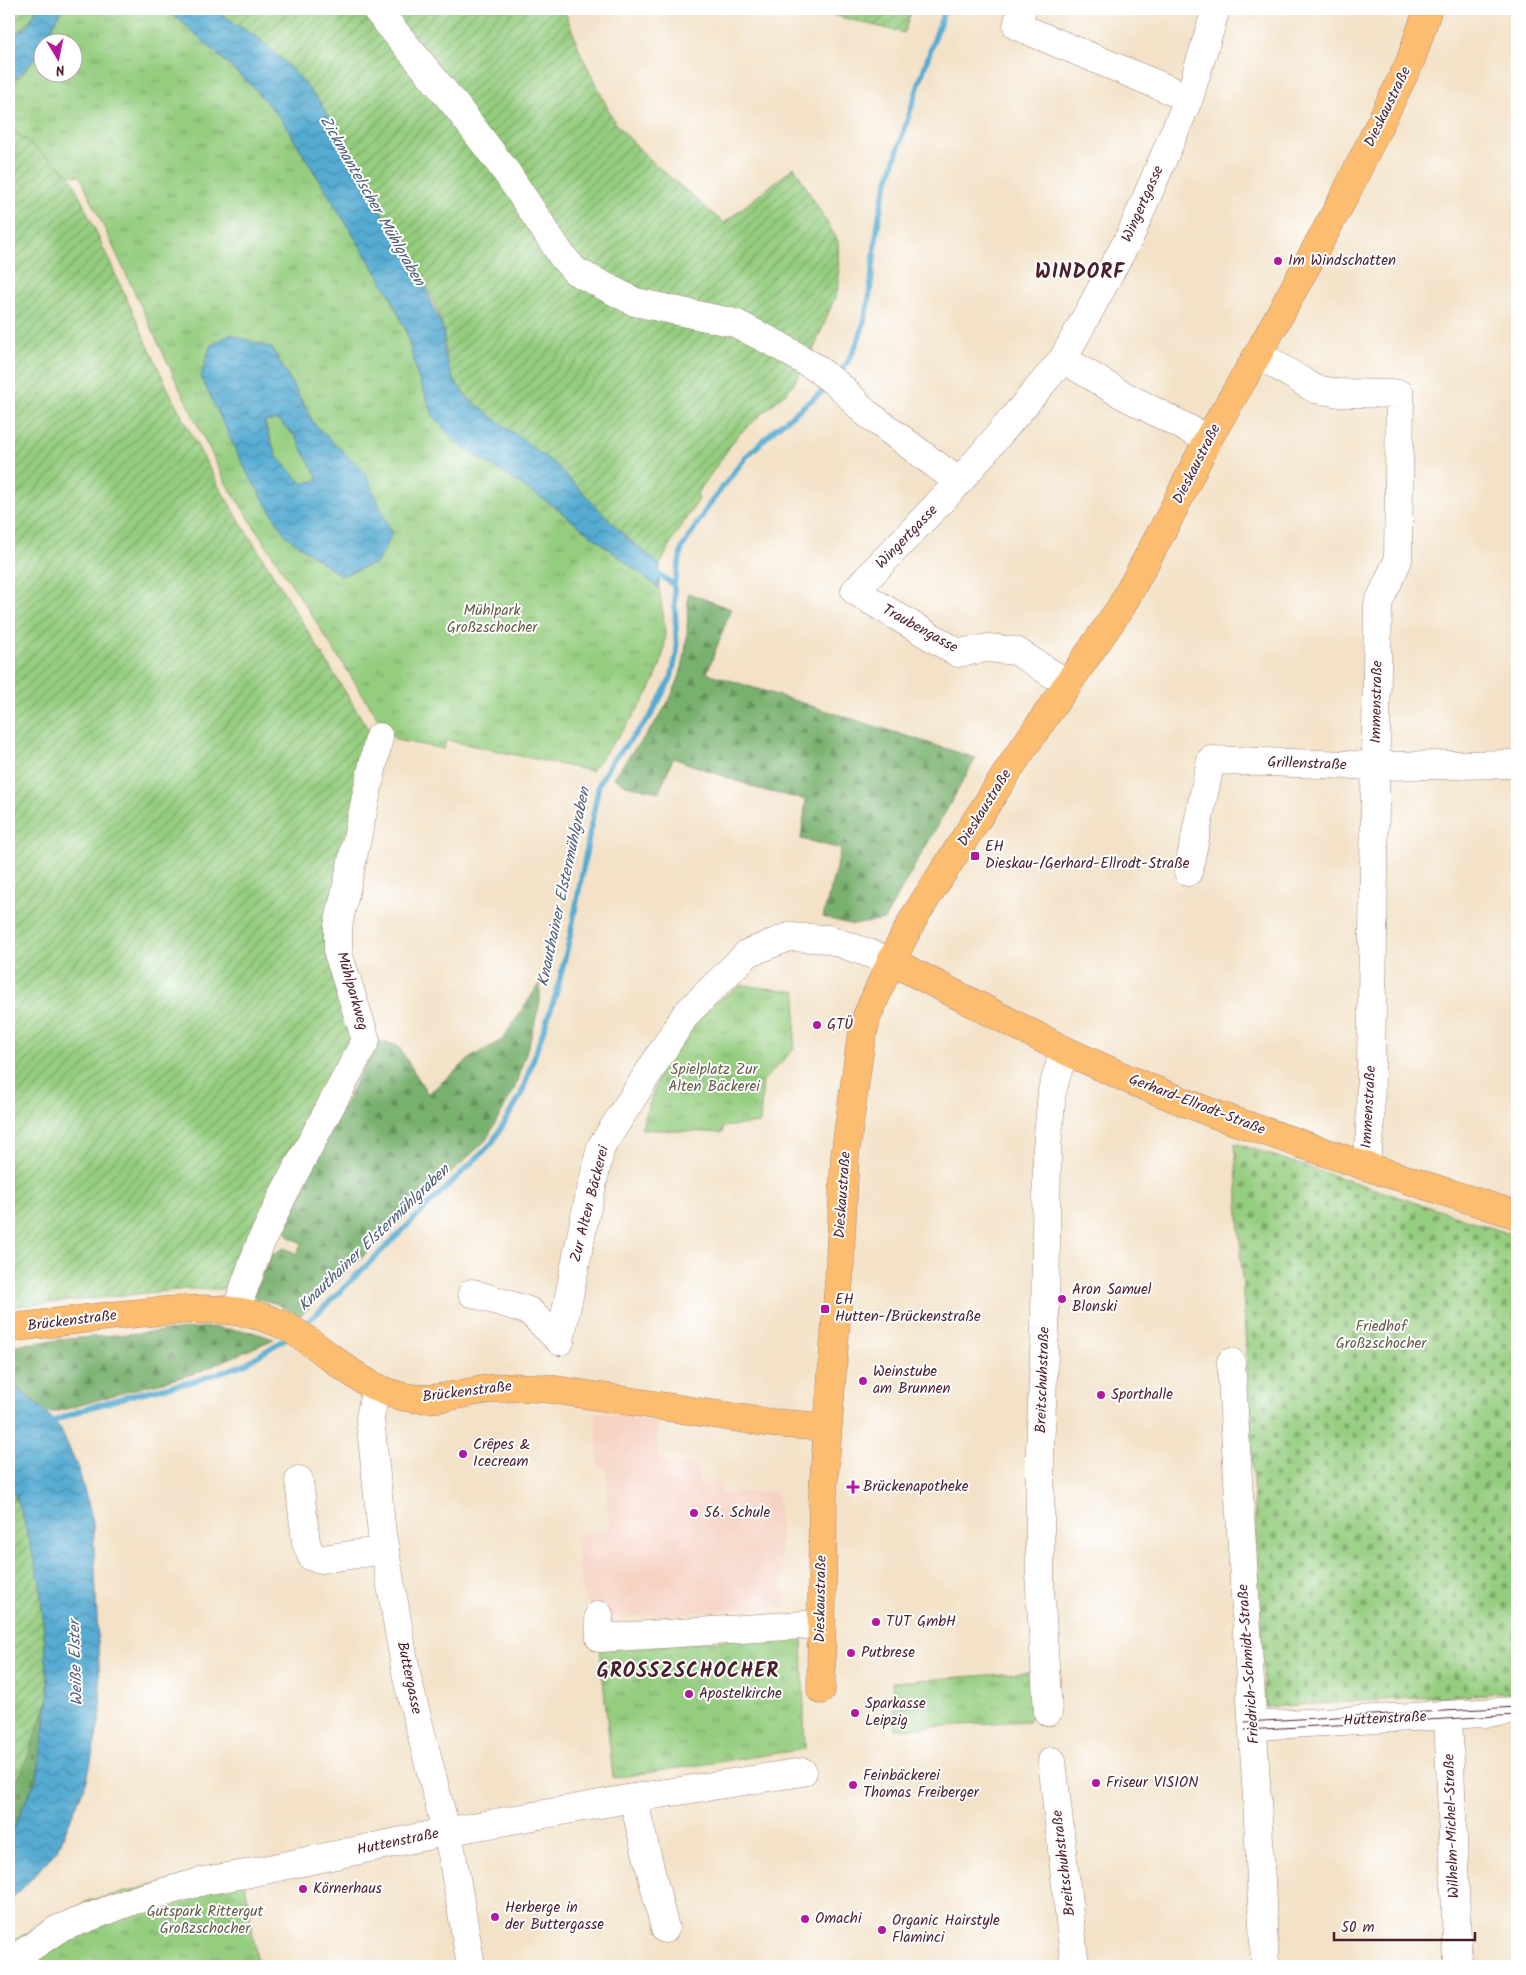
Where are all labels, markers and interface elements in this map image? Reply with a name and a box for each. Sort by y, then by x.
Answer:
north arrow [32,32,82,82]
text: N [54,58,66,81]
street label: Dieskaustraße [1358,62,1418,152]
water label: Zickmantelscher Mühlgraben [313,111,432,292]
street label: Wingertgasse [1115,162,1171,246]
place label: Im Windschatten [1288,249,1396,273]
marker: Im Windschatten [1272,255,1284,267]
district label: WINDORF [1035,257,1125,289]
street label: Dieskaustraße [1166,419,1228,508]
street label: Wingertgasse [870,499,944,575]
street label: Traubengasse [878,598,963,660]
park label: Mühlpark Großzschocher [447,599,538,640]
street label: Immenstraße [1364,660,1390,744]
street label: Grillenstraße [1267,751,1347,777]
street label: Dieskaustraße [952,764,1018,851]
water label: Knauthainer Elstermühlgraben [531,784,598,989]
place label: EH Dieskau-/Gerhard-Ellrodt-Straße [985,835,1190,876]
marker: EH Dieskau-/Gerhard-Ellrodt-Straße [969,850,981,862]
street label: Mühlparkweg [329,949,375,1033]
place label: GTÜ [827,1013,853,1037]
marker: GTÜ [811,1019,823,1031]
park label: Spielplatz Zur Alten Bäckerei [668,1058,761,1099]
street label: Immenstraße [1355,1065,1383,1149]
street label: Gerhard-Ellrodt-Straße [1125,1068,1269,1142]
street label: Zur Alten Bäckerei [564,1142,616,1265]
street label: Dieskaustraße [828,1150,858,1239]
water label: Knauthainer Elstermühlgraben [292,1158,457,1317]
place label: Aron Samuel Blonski [1072,1278,1152,1319]
place label: EH Hutten-/Brückenstraße [835,1288,981,1329]
marker: Aron Samuel Blonski [1056,1293,1068,1305]
marker: EH Hutten-/Brückenstraße [819,1303,831,1315]
street label: Brückenstraße [26,1304,118,1338]
park label: Friedhof Großzschocher [1336,1315,1427,1356]
street label: Breitschuhstraße [1029,1326,1057,1434]
place label: Weinstube am Brunnen [873,1360,950,1401]
street label: Brückenstraße [421,1375,513,1409]
marker: Weinstube am Brunnen [857,1375,869,1387]
place label: Sporthalle [1111,1383,1173,1407]
marker: Sporthalle [1095,1389,1107,1401]
place label: Crêpes & Icecream [473,1433,530,1474]
marker: Crêpes & Icecream [457,1448,469,1460]
place label: Brückenapotheke [863,1475,969,1499]
marker: Brückenapotheke [847,1481,859,1493]
place label: 56. Schule [704,1501,771,1525]
marker: 56. Schule [688,1507,700,1519]
street label: Dieskaustraße [808,1555,834,1643]
street label: Friedrich-Schmidt-Straße [1231,1583,1267,1745]
place label: TUT GmbH [886,1610,956,1634]
water label: Weiße Elster [62,1616,90,1706]
marker: TUT GmbH [870,1616,882,1628]
street label: Buttergasse [390,1639,428,1717]
place label: Putbrese [861,1641,915,1665]
marker: Putbrese [845,1647,857,1659]
district label: GROSSZSCHOCHER [597,1656,779,1688]
place label: Apostelkirche [699,1682,782,1706]
marker: Apostelkirche [683,1688,695,1700]
place label: Sparkasse Leipzig [865,1692,926,1733]
street label: Huttenstraße [1343,1705,1427,1733]
marker: Sparkasse Leipzig [849,1707,861,1719]
street label: Wilhelm-Michel-Straße [1437,1753,1467,1899]
place label: Feinbäckerei Thomas Freiberger [863,1764,980,1805]
place label: Friseur VISION [1106,1771,1198,1795]
marker: Friseur VISION [1090,1777,1102,1789]
marker: Feinbäckerei Thomas Freiberger [847,1779,859,1791]
street label: Breitschuhstraße [1046,1808,1082,1917]
street label: Huttenstraße [355,1822,441,1862]
place label: Körnerhaus [313,1877,383,1901]
marker: Körnerhaus [297,1883,309,1895]
place label: Herberge in der Buttergasse [505,1896,604,1937]
park label: Gutspark Rittergut Großzschocher [147,1900,263,1941]
place label: Omachi [815,1907,863,1931]
place label: Organic Hairstyle Flaminci [892,1909,1000,1950]
scale bar [1334,1910,1475,1942]
marker: Herberge in der Buttergasse [489,1911,501,1923]
marker: Omachi [799,1913,811,1925]
text: 50 m [1341,1916,1375,1940]
marker: Organic Hairstyle Flaminci [876,1924,888,1936]

